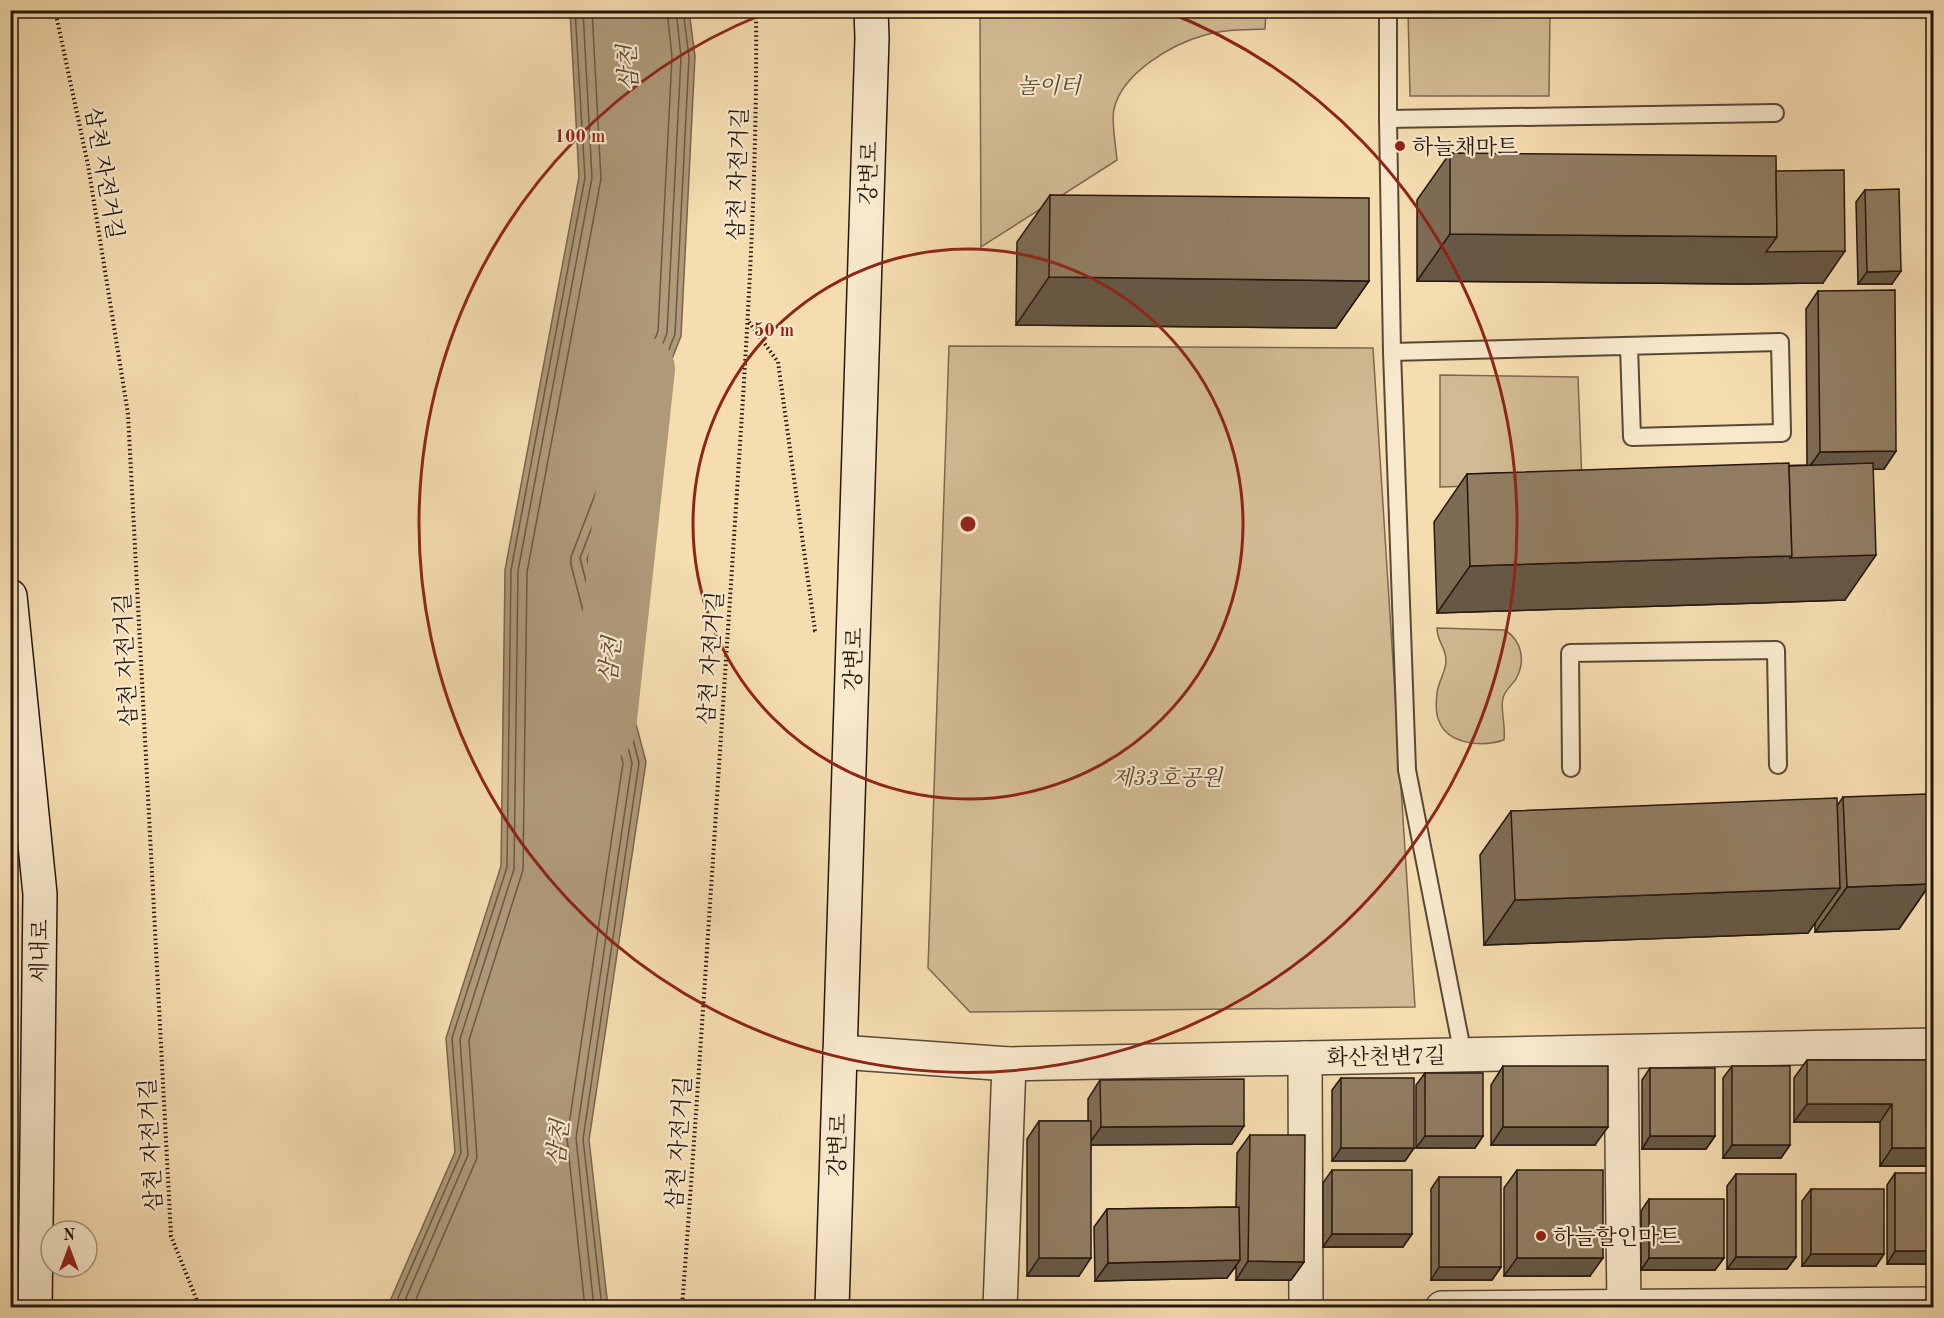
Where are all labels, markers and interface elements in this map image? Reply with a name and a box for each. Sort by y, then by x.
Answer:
water label: 삼천 [614,42,643,92]
park label: 놀이터 [1017,74,1083,98]
street label: 삼천 자전거길 [81,105,126,241]
street label: 삼천 자전거길 [725,107,752,241]
text: 100 m [555,128,605,146]
place label: 하늘채마트 [1412,136,1518,159]
marker: 하늘채마트 [1393,139,1407,153]
street label: 강변로 [857,141,882,205]
text: 50 m [754,322,794,340]
centre of rings [958,514,978,534]
street label: 삼천 자전거길 [695,591,728,726]
street label: 삼천 자전거길 [112,593,141,727]
street label: 강변로 [842,627,867,691]
water label: 삼천 [595,634,627,685]
park label: 제33호공원 [1112,766,1224,790]
street label: 세내로 [28,919,53,983]
street label: 화산천변7길 [1326,1045,1446,1070]
street label: 삼천 자전거길 [663,1076,696,1211]
street label: 삼천 자전거길 [137,1078,166,1212]
street label: 강변로 [826,1113,851,1177]
water label: 삼천 [543,1117,575,1168]
north arrow [39,1219,99,1279]
place label: 하늘할인마트 [1553,1226,1681,1249]
text: N [63,1228,76,1244]
marker: 하늘할인마트 [1534,1229,1548,1243]

